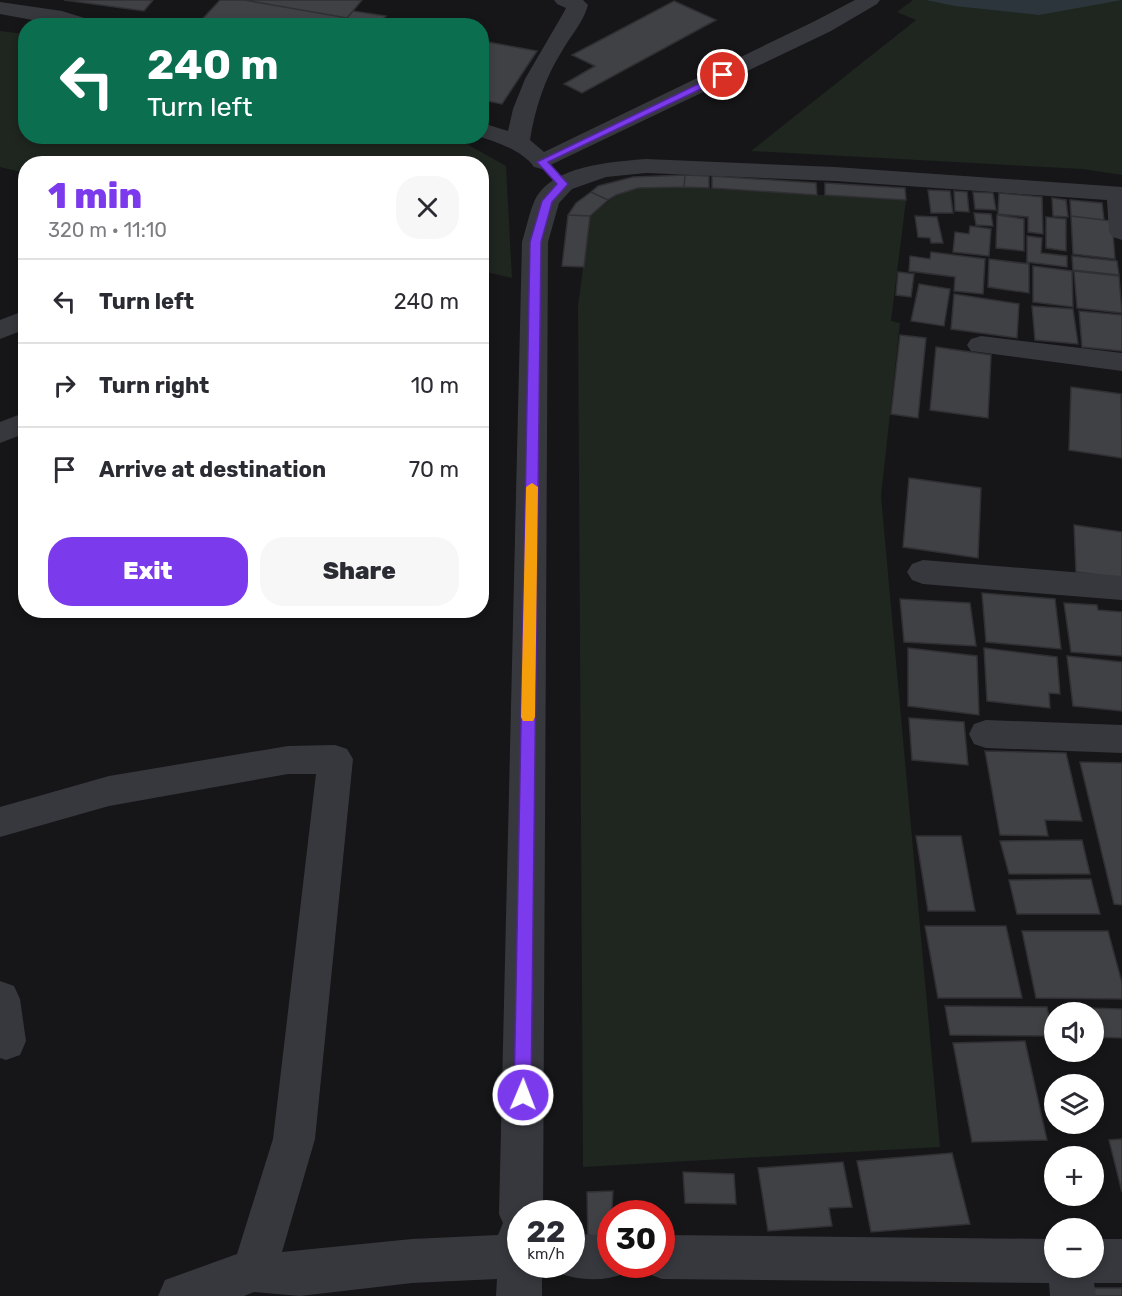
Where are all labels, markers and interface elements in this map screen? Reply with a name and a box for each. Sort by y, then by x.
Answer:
text: 240 m [147,40,279,90]
icon: left [48,42,126,120]
pin [697,49,748,100]
icon: arrive [706,58,739,91]
text: Turn left [147,91,252,123]
text: 1 min [48,174,142,217]
button: close [396,176,459,239]
text: 320 m · 11:10 [48,218,167,242]
icon: left [48,285,81,318]
text: Turn left [99,288,194,315]
text: 240 m [394,288,459,315]
icon: right [48,369,81,402]
text: Turn right [99,372,209,399]
text: 10 m [411,372,459,399]
icon: arrive [48,453,81,486]
text: Arrive at destination [99,456,326,483]
text: 70 m [409,456,459,483]
button: Exit [48,537,248,606]
button: Share [260,537,459,606]
map controls [1044,1002,1104,1278]
button: sound [1044,1002,1104,1062]
position arrow [491,1063,555,1127]
button: layers [1044,1074,1104,1134]
button: + [1044,1146,1104,1206]
speed limit sign: 30 [597,1200,675,1278]
text: 22 [527,1214,566,1250]
button: − [1044,1218,1104,1278]
text: km/h [527,1245,565,1263]

